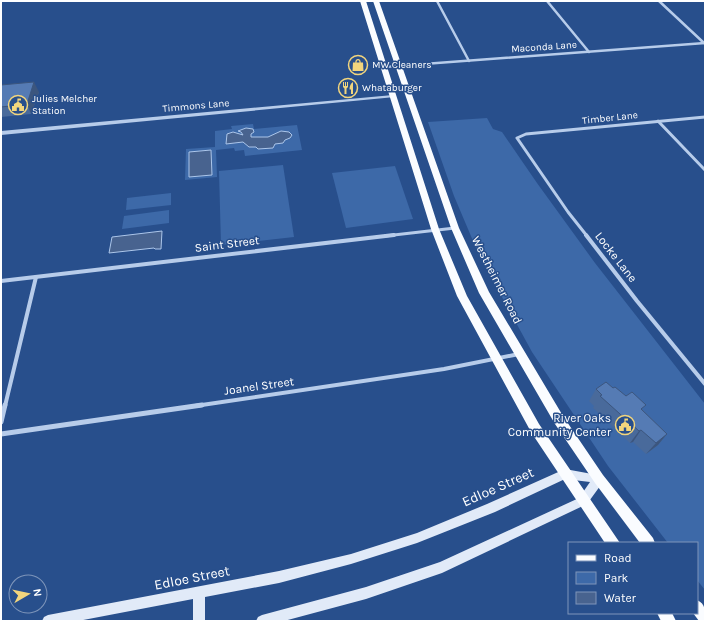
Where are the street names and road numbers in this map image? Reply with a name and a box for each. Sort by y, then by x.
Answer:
street label: Maconda Lane [511,39,577,55]
street label: Timmons Lane [162,97,230,115]
street label: Timber Lane [582,109,638,127]
street label: Locke Lane [592,229,640,285]
street label: Saint Street [194,233,261,255]
street label: Westheimer Road [469,234,525,326]
street label: Joanel Street [223,374,295,398]
street label: Edloe Street [460,464,536,510]
street label: Edloe Street [153,562,231,594]

